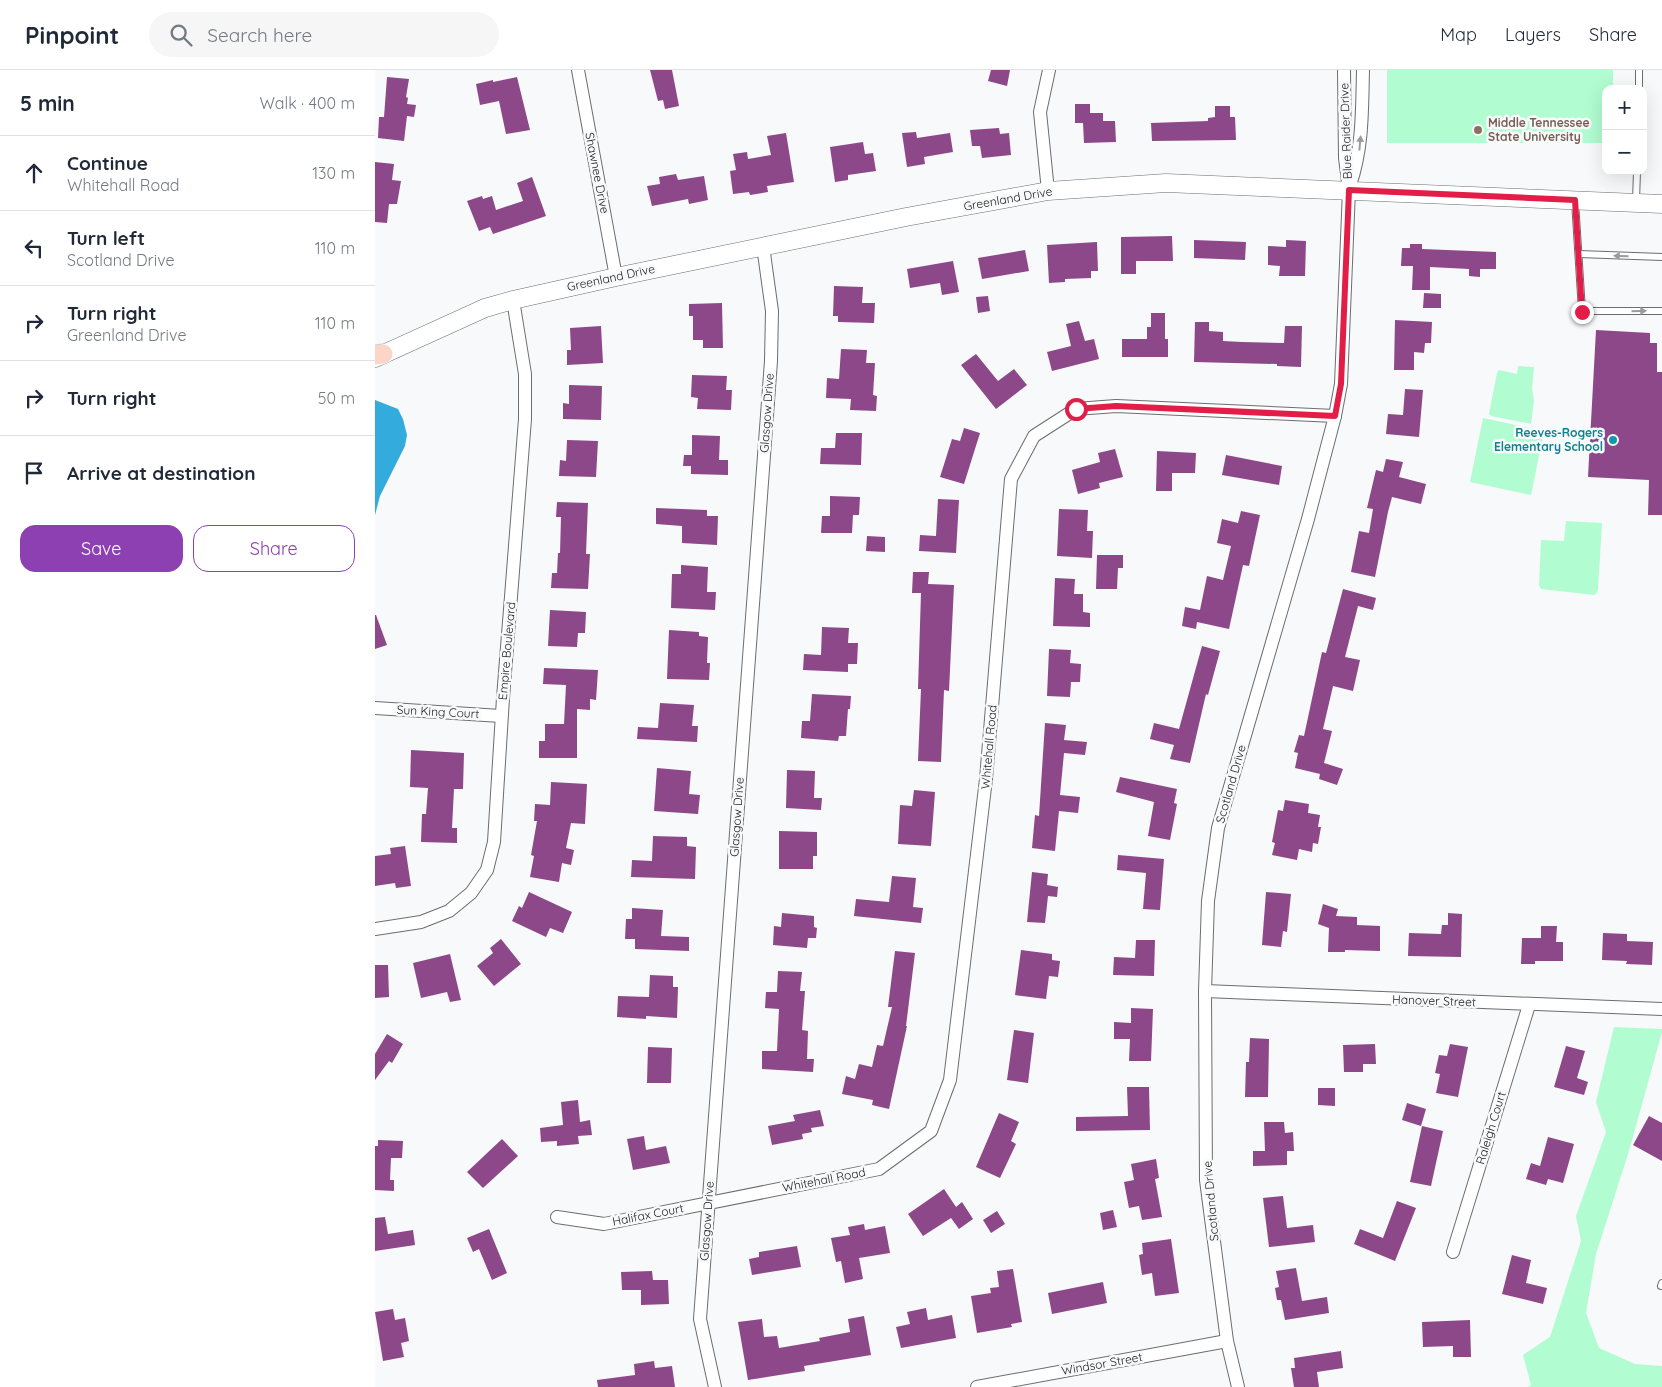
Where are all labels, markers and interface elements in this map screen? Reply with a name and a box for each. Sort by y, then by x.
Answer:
search box [149,12,499,57]
text: Pinpoint [25,20,119,50]
icon: search [167,21,195,49]
text: Search here [207,23,312,47]
text: Map [1440,23,1477,46]
text: Layers [1505,23,1561,46]
text: Share [1589,23,1637,46]
street label: Blue Raider Drive [1336,83,1355,179]
map controls [1602,85,1647,175]
button: + [1602,85,1647,130]
text: 5 min [20,90,75,116]
text: Walk · 400 m [259,93,355,113]
place label: Middle Tennessee State University [1488,115,1590,144]
marker: Middle Tennessee State University [1472,124,1484,136]
button: − [1602,130,1647,175]
street label: Shawnee Drive [582,131,613,215]
one-way arrow [1357,135,1365,151]
text: Continue [67,151,148,175]
icon: ahead [20,159,48,187]
text: 130 m [312,163,355,183]
text: Whitehall Road [67,175,180,195]
street label: Greenland Drive [962,183,1054,214]
text: Turn left [67,226,145,250]
icon: left [20,234,48,262]
text: 110 m [315,238,355,258]
text: Scotland Drive [67,250,175,270]
one-way arrow [1612,251,1628,259]
street label: Greenland Drive [566,261,656,294]
text: Turn right [67,301,156,325]
route end [1571,301,1594,324]
one-way arrow [1632,307,1648,315]
icon: right [20,309,48,337]
text: 110 m [315,313,355,333]
text: Greenland Drive [67,325,186,345]
street label: Glasgow Drive [756,372,777,453]
icon: right [20,384,48,412]
text: Turn right [67,386,156,410]
text: 50 m [318,388,355,408]
route start [1065,398,1088,421]
place label: Reeves-Rogers Elementary School [1494,425,1603,454]
marker: Reeves-Rogers Elementary School [1607,434,1619,446]
icon: arrive [20,459,48,487]
text: Arrive at destination [67,461,256,485]
button: Save [20,525,183,572]
button: Share [193,525,355,572]
street label: Empire Boulevard [495,601,518,701]
street label: Sun King Court [396,702,480,721]
street label: Whitehall Road [977,704,1000,790]
street label: Scotland Drive [1212,743,1249,825]
street label: Glasgow Drive [726,776,747,857]
street label: Hanover Street [1392,992,1476,1009]
street label: Raleigh Court [1472,1090,1509,1166]
street label: Scotland Drive [1199,1160,1221,1242]
street label: Whitehall Road [781,1164,867,1195]
street label: Glasgow Drive [696,1180,717,1261]
street label: Halifax Court [611,1200,685,1229]
street label: Windsor Street [1060,1349,1144,1378]

